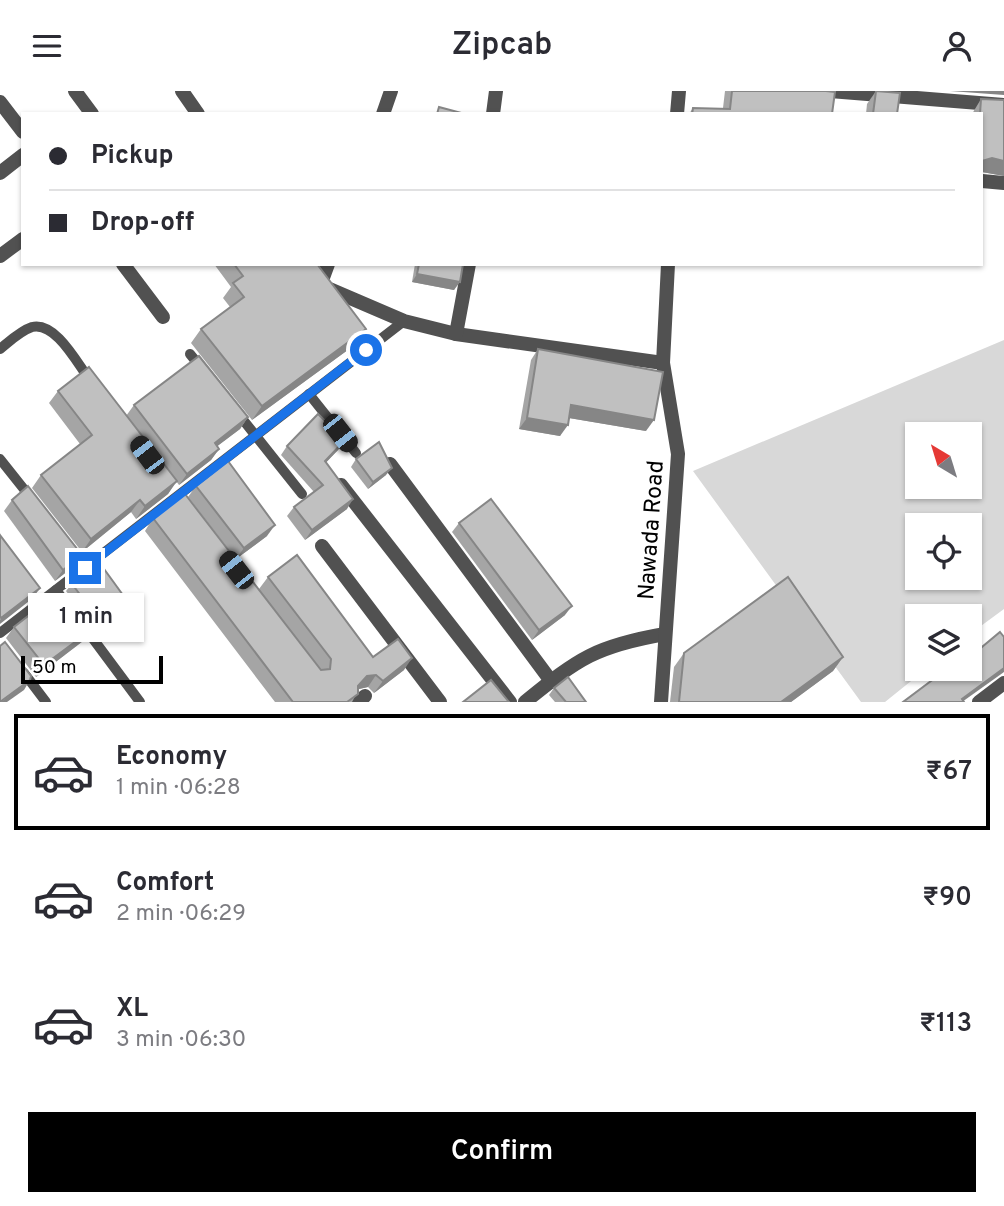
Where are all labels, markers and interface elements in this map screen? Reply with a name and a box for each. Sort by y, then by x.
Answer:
text: Zipcab [452,26,552,66]
icon: menu [28,27,66,65]
icon: person [938,27,976,65]
text: Pickup [91,140,174,173]
text: Drop-off [91,207,194,240]
route start [350,334,382,366]
car [319,410,362,456]
north arrow [905,422,982,499]
map controls [905,422,982,681]
car [126,432,169,478]
street label: Nawada Road [633,459,672,601]
button: locate [905,513,982,590]
car [215,547,258,593]
route end [69,552,101,584]
callout: 1 min [27,593,143,641]
text: 1 min [59,603,113,632]
button: layers [905,604,982,681]
scale bar [21,653,163,685]
text: 50 m [32,656,77,680]
icon: car [32,741,95,804]
text: Economy [116,741,227,774]
text: ₹67 [926,756,972,789]
text: 1 min · 06:28 [116,774,241,803]
icon: car [32,867,95,930]
text: Comfort [116,867,214,900]
text: ₹90 [922,882,972,915]
text: 2 min · 06:29 [116,900,246,929]
icon: car [32,993,95,1056]
text: XL [116,993,148,1026]
text: ₹113 [919,1008,972,1041]
text: 3 min · 06:30 [116,1026,246,1055]
button: Confirm [28,1112,976,1192]

